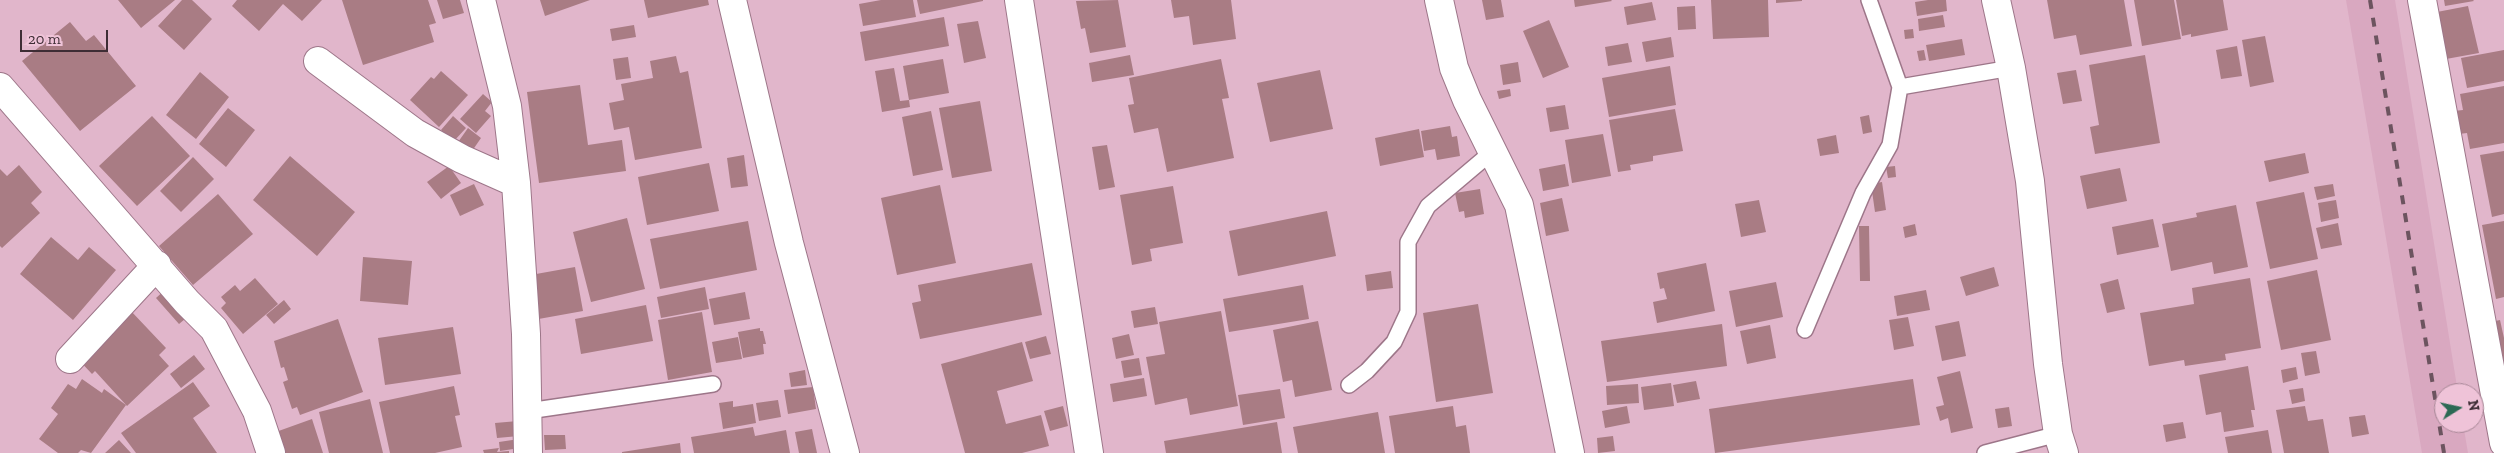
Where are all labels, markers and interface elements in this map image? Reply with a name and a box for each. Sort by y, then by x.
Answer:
scale bar [22,20,110,52]
text: 20 m [28,30,61,48]
north arrow [2434,383,2484,433]
text: N [2464,399,2483,412]

